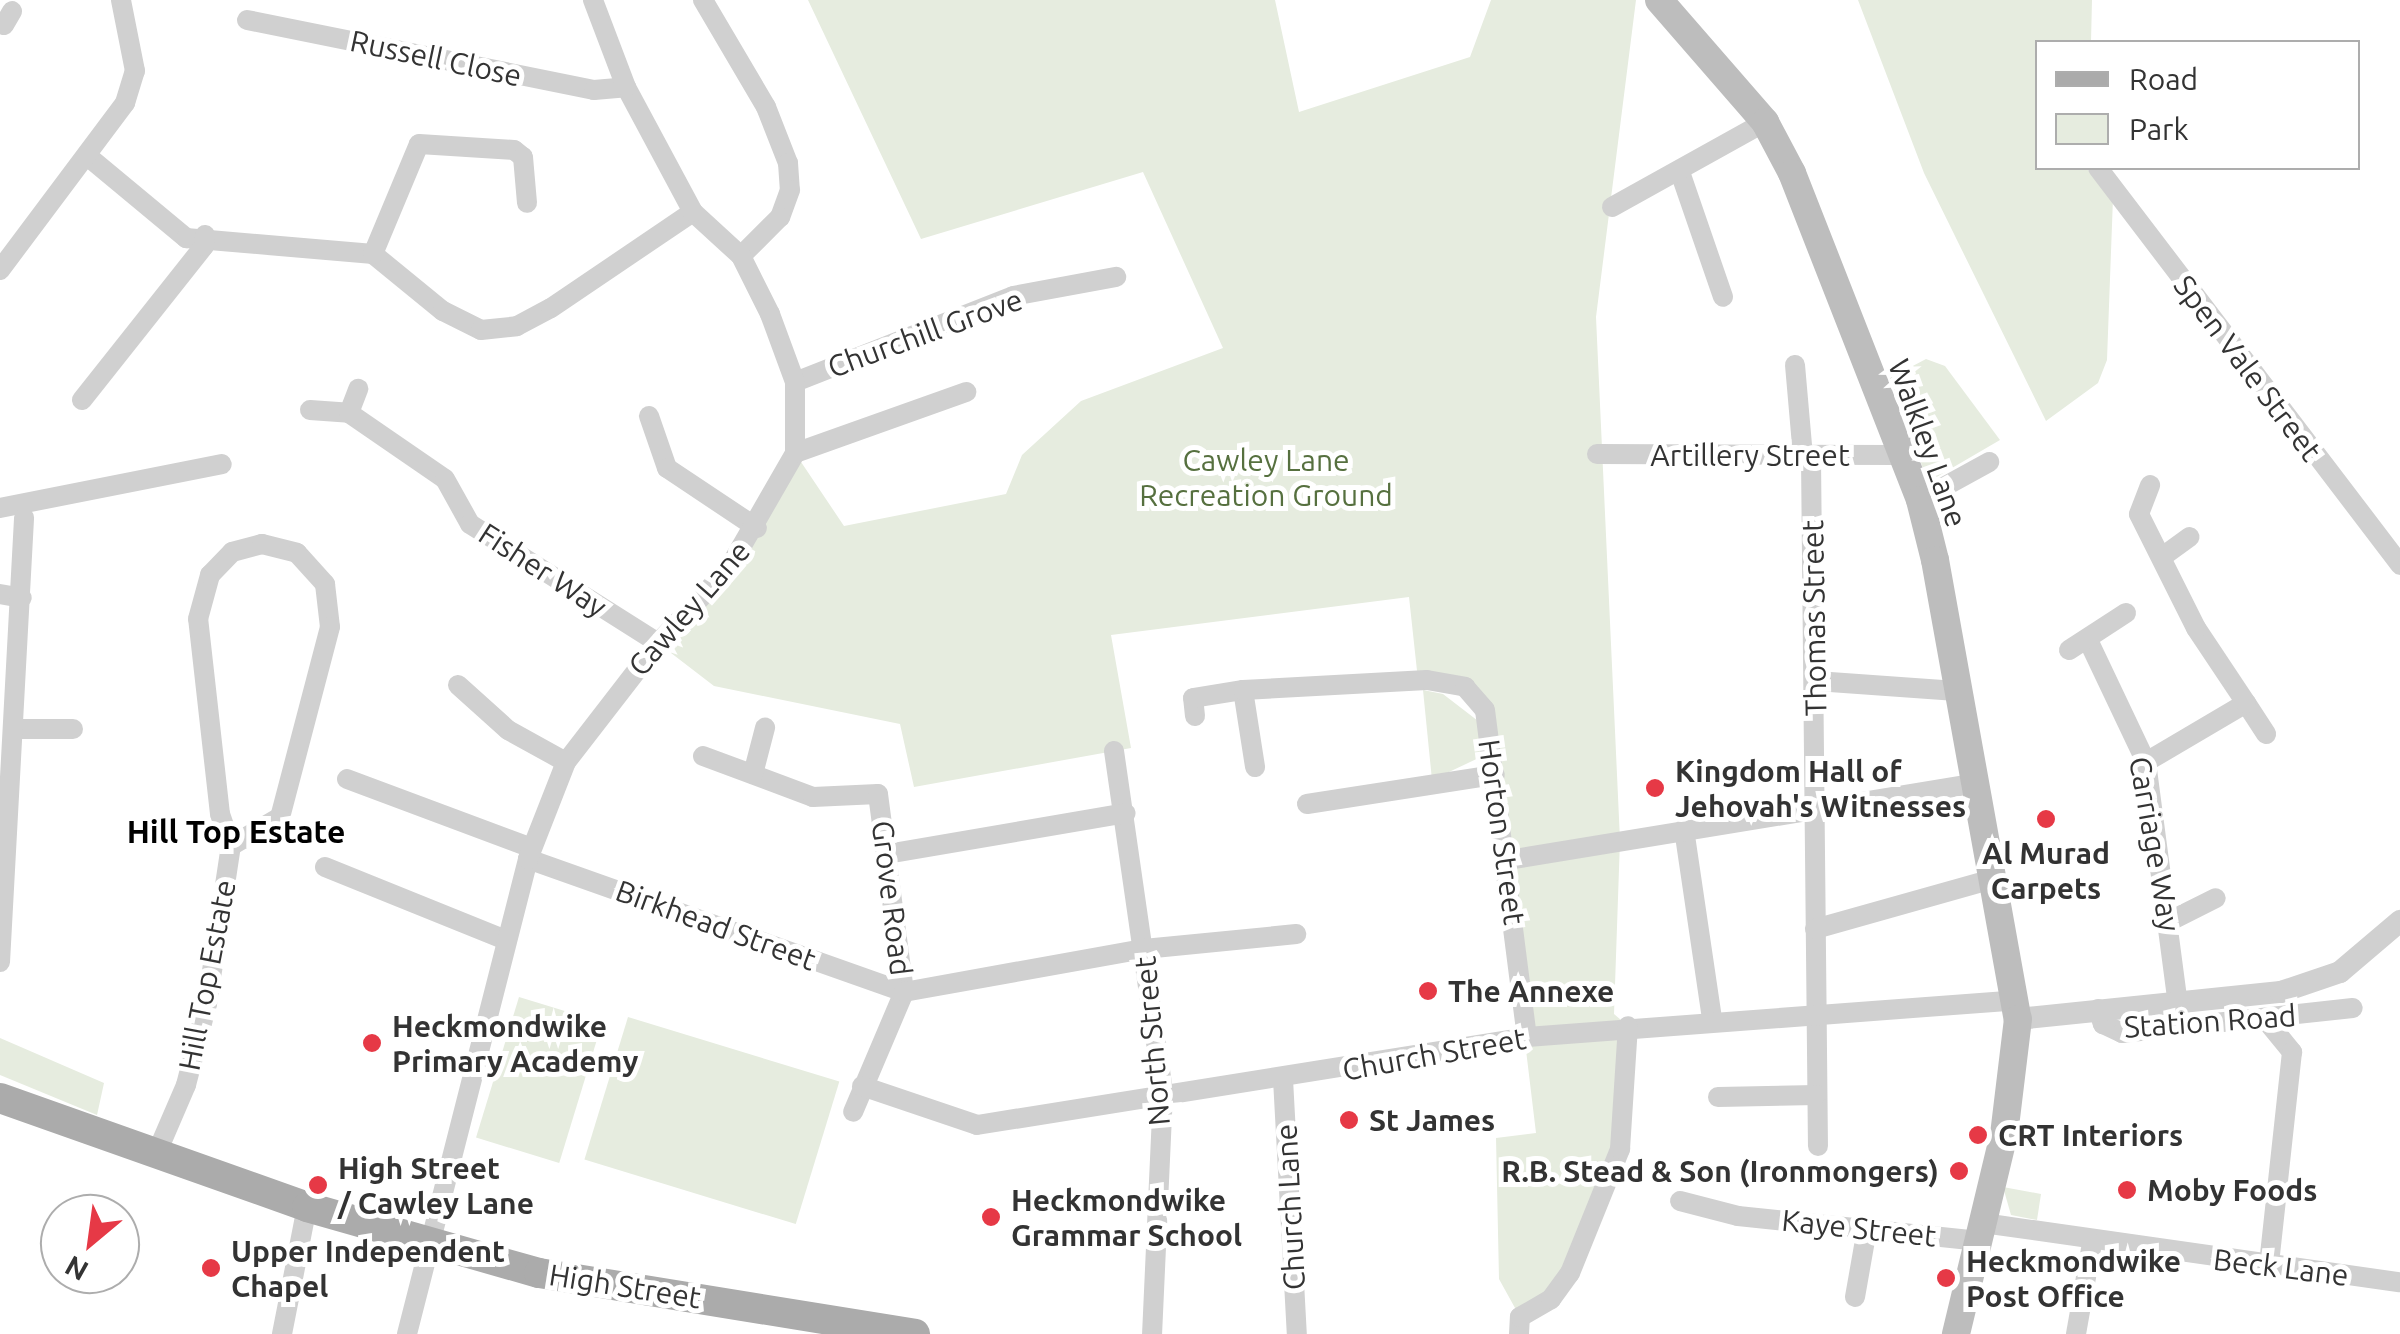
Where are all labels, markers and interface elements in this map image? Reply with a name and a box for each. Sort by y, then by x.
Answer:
street label: Russell Close [347,22,525,94]
legend [2035,40,2360,170]
text: Road [2129,62,2198,96]
text: Park [2129,112,2189,146]
street label: Spen Vale Street [2167,268,2329,468]
street label: Churchill Grove [823,281,1027,385]
street label: Walkley Lane [1881,354,1975,532]
street label: Artillery Street [1650,437,1850,473]
park label: Cawley Lane Recreation Ground [1139,442,1393,512]
street label: Fisher Way [472,515,614,625]
street label: Thomas Street [1794,520,1834,716]
street label: Cawley Lane [621,533,757,683]
street label: Horton Street [1471,737,1533,927]
place label: Kingdom Hall of Jehovah's Witnesses [1675,753,1966,824]
street label: Carriage Way [2122,754,2188,934]
marker: Kingdom Hall of Jehovah's Witnesses [1644,777,1666,799]
marker: Al Murad Carpets [2035,808,2057,830]
district label: Hill Top Estate [127,812,345,850]
street label: Grove Road [865,818,919,978]
place label: Al Murad Carpets [1982,835,2110,906]
street label: Birkhead Street [611,872,821,978]
street label: Hill Top Estate [171,877,243,1073]
street label: North Street [1127,955,1177,1127]
place label: The Annexe [1448,973,1614,1009]
marker: The Annexe [1417,980,1439,1002]
street label: Station Road [2123,997,2297,1045]
place label: Heckmondwike Primary Academy [392,1008,638,1078]
street label: Church Street [1339,1020,1529,1088]
marker: Heckmondwike Primary Academy [361,1032,383,1054]
place label: St James [1369,1102,1495,1138]
marker: St James [1338,1109,1360,1131]
place label: CRT Interiors [1998,1117,2183,1153]
street label: Church Lane [1268,1123,1312,1291]
marker: CRT Interiors [1967,1124,1989,1146]
place label: High Street / Cawley Lane [338,1150,534,1220]
place label: R.B. Stead & Son (Ironmongers) [1501,1153,1939,1189]
marker: R.B. Stead & Son (Ironmongers) [1948,1160,1970,1182]
place label: Moby Foods [2147,1172,2317,1208]
marker: High Street / Cawley Lane [307,1174,329,1196]
marker: Moby Foods [2116,1179,2138,1201]
place label: Heckmondwike Grammar School [1011,1182,1242,1252]
north arrow [40,1194,140,1294]
street label: Kaye Street [1780,1202,1938,1254]
marker: Heckmondwike Grammar School [980,1206,1002,1228]
place label: Upper Independent Chapel [231,1233,505,1304]
street label: Beck Lane [2211,1241,2351,1293]
place label: Heckmondwike Post Office [1966,1243,2181,1314]
text: N [60,1250,93,1288]
street label: High Street [547,1256,703,1316]
marker: Upper Independent Chapel [200,1257,222,1279]
marker: Heckmondwike Post Office [1935,1267,1957,1289]

